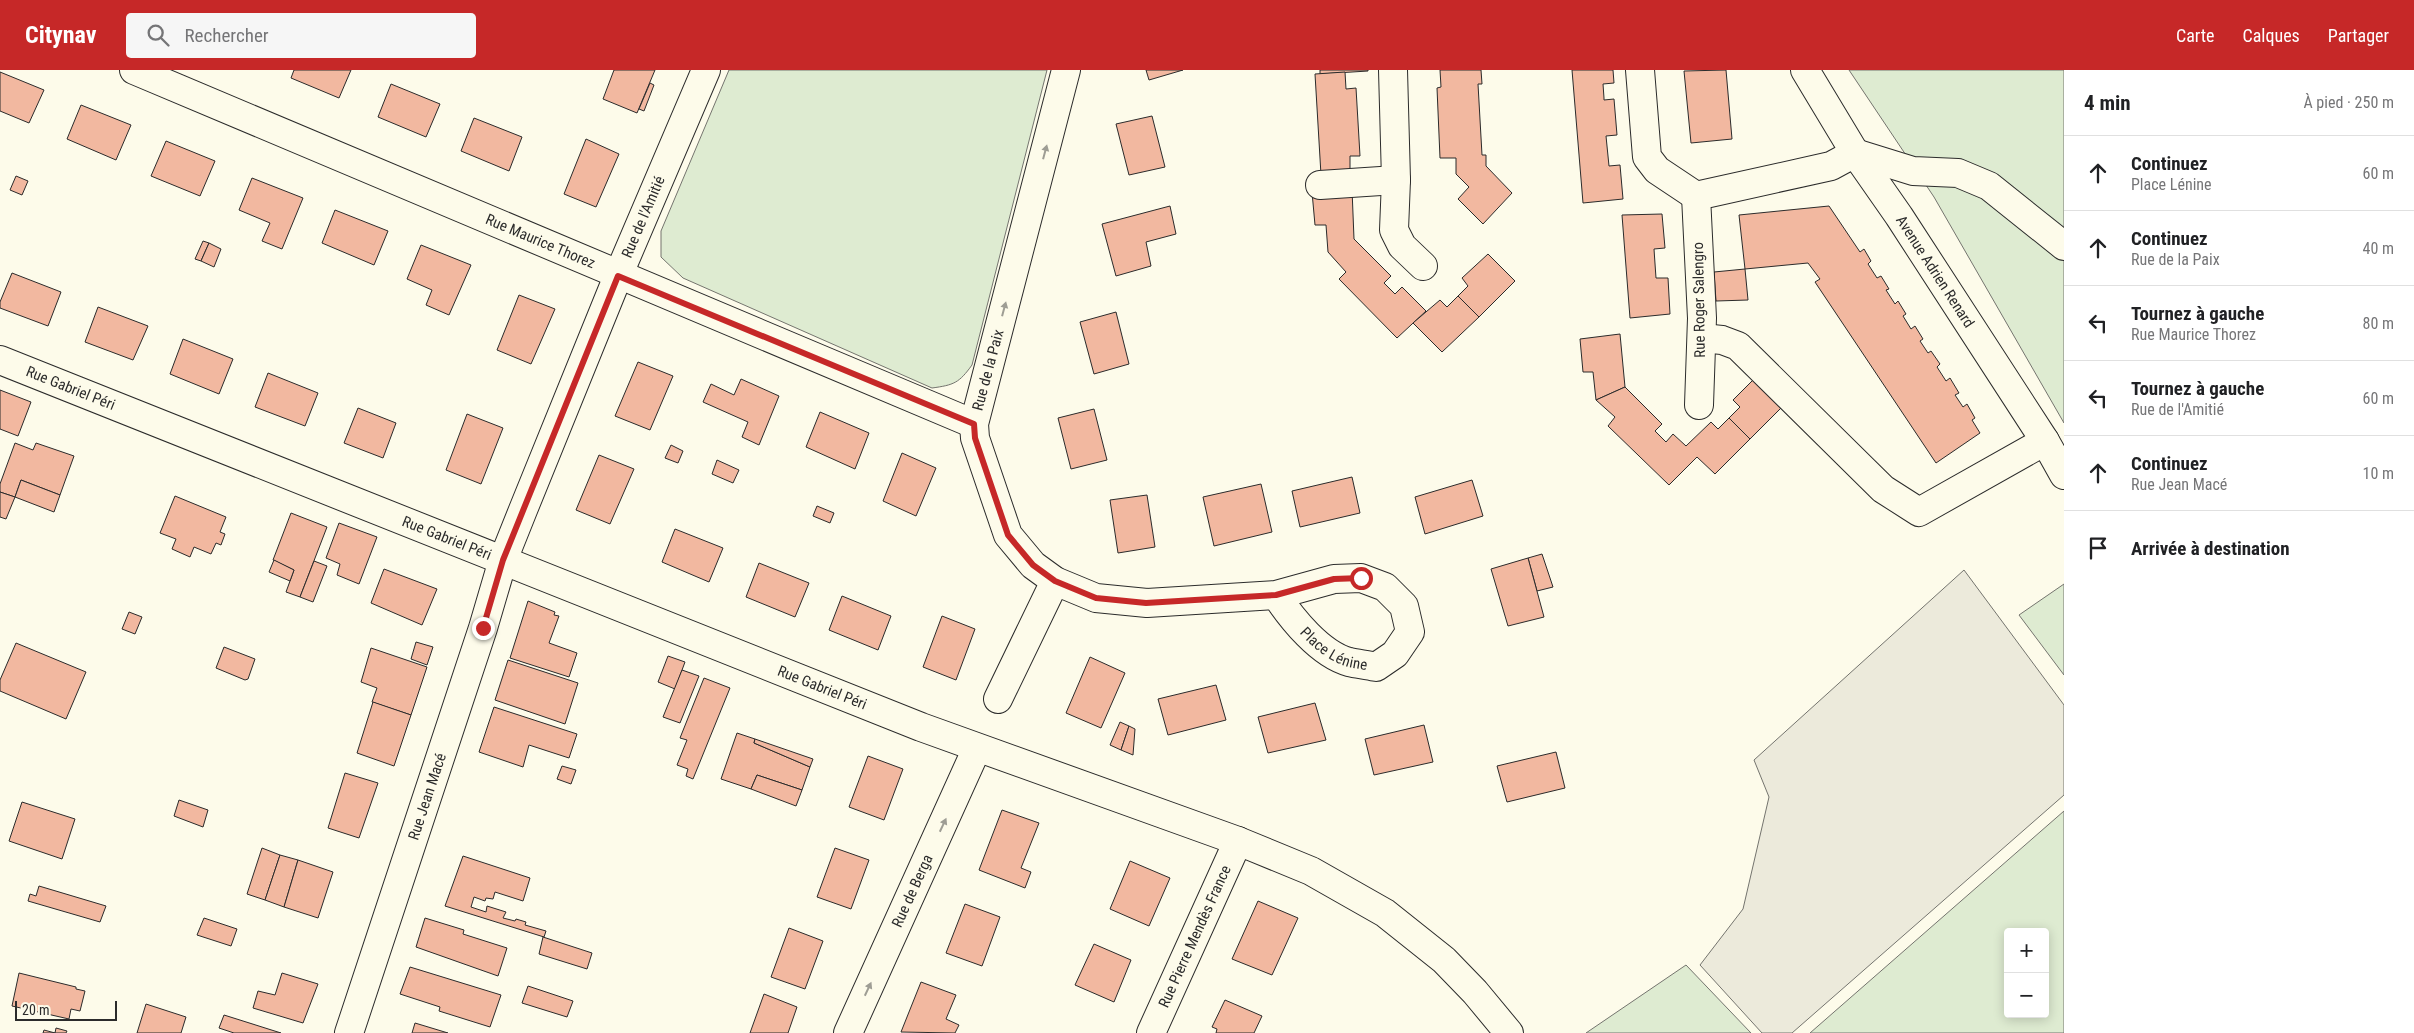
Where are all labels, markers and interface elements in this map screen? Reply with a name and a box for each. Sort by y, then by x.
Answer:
search box [126,13,476,58]
text: Citynav [25,21,96,49]
icon: search [144,21,172,49]
text: Rechercher [184,24,269,47]
text: Carte [2176,25,2215,46]
text: Calques [2243,25,2300,46]
text: Partager [2328,25,2389,46]
text: 4 min [2084,91,2131,115]
text: À pied · 250 m [2303,93,2394,112]
one-way arrow [1041,144,1049,159]
text: Continuez [2131,152,2208,175]
icon: ahead [2084,159,2112,187]
text: 60 m [2362,164,2394,183]
street label: Rue de l'Amitié [618,173,669,261]
text: Place Lénine [2131,175,2212,194]
street label: Rue Maurice Thorez [483,210,598,272]
street label: Avenue Adrien Renard [1892,212,1978,331]
text: Continuez [2131,227,2208,250]
icon: ahead [2084,234,2112,262]
text: 40 m [2362,239,2394,258]
street label: Rue Roger Salengro [1689,242,1709,358]
text: Rue de la Paix [2131,250,2220,269]
one-way arrow [1000,302,1008,317]
text: Tournez à gauche [2131,302,2264,325]
icon: left [2084,309,2112,337]
text: 80 m [2362,314,2394,333]
text: Rue Maurice Thorez [2131,325,2256,344]
street label: Rue de la Paix [969,327,1008,412]
street label: Rue Gabriel Péri [23,362,118,414]
text: Tournez à gauche [2131,377,2264,400]
icon: left [2084,384,2112,412]
text: 60 m [2362,389,2394,408]
text: Rue de l'Amitié [2131,400,2224,419]
text: Continuez [2131,452,2208,475]
icon: ahead [2084,459,2112,487]
text: 10 m [2362,464,2394,483]
text: Rue Jean Macé [2131,475,2227,494]
street label: Rue Gabriel Péri [400,512,494,564]
icon: arrive [2084,534,2112,562]
text: Arrivée à destination [2131,537,2290,560]
route start [1350,567,1373,590]
route end [472,617,495,640]
street label: Place Lénine [1296,623,1369,674]
street label: Rue Gabriel Péri [775,662,869,713]
street label: Rue Jean Macé [404,751,450,842]
one-way arrow [940,818,948,832]
street label: Rue de Berga [888,852,937,930]
street label: Rue Pierre Mendès France [1155,863,1235,1010]
map controls [2004,928,2049,1018]
button: + [2004,928,2049,973]
button: − [2004,973,2049,1018]
one-way arrow [865,982,873,996]
scale bar [15,998,118,1021]
text: 20 m [22,1002,50,1018]

